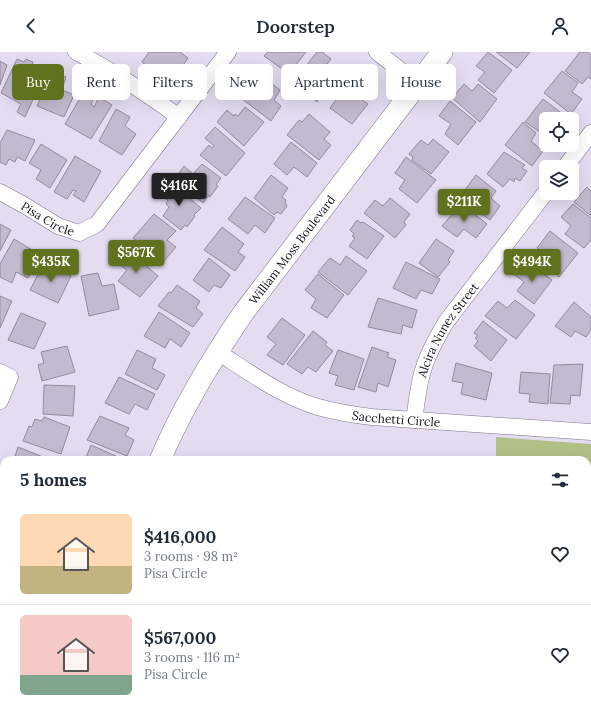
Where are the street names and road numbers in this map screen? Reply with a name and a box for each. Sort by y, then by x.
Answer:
street label: William Moss Boulevard [245,192,338,307]
street label: Pisa Circle [19,198,77,239]
street label: Alcira Nunez Street [414,279,481,380]
street label: Sacchetti Circle [351,407,441,429]

